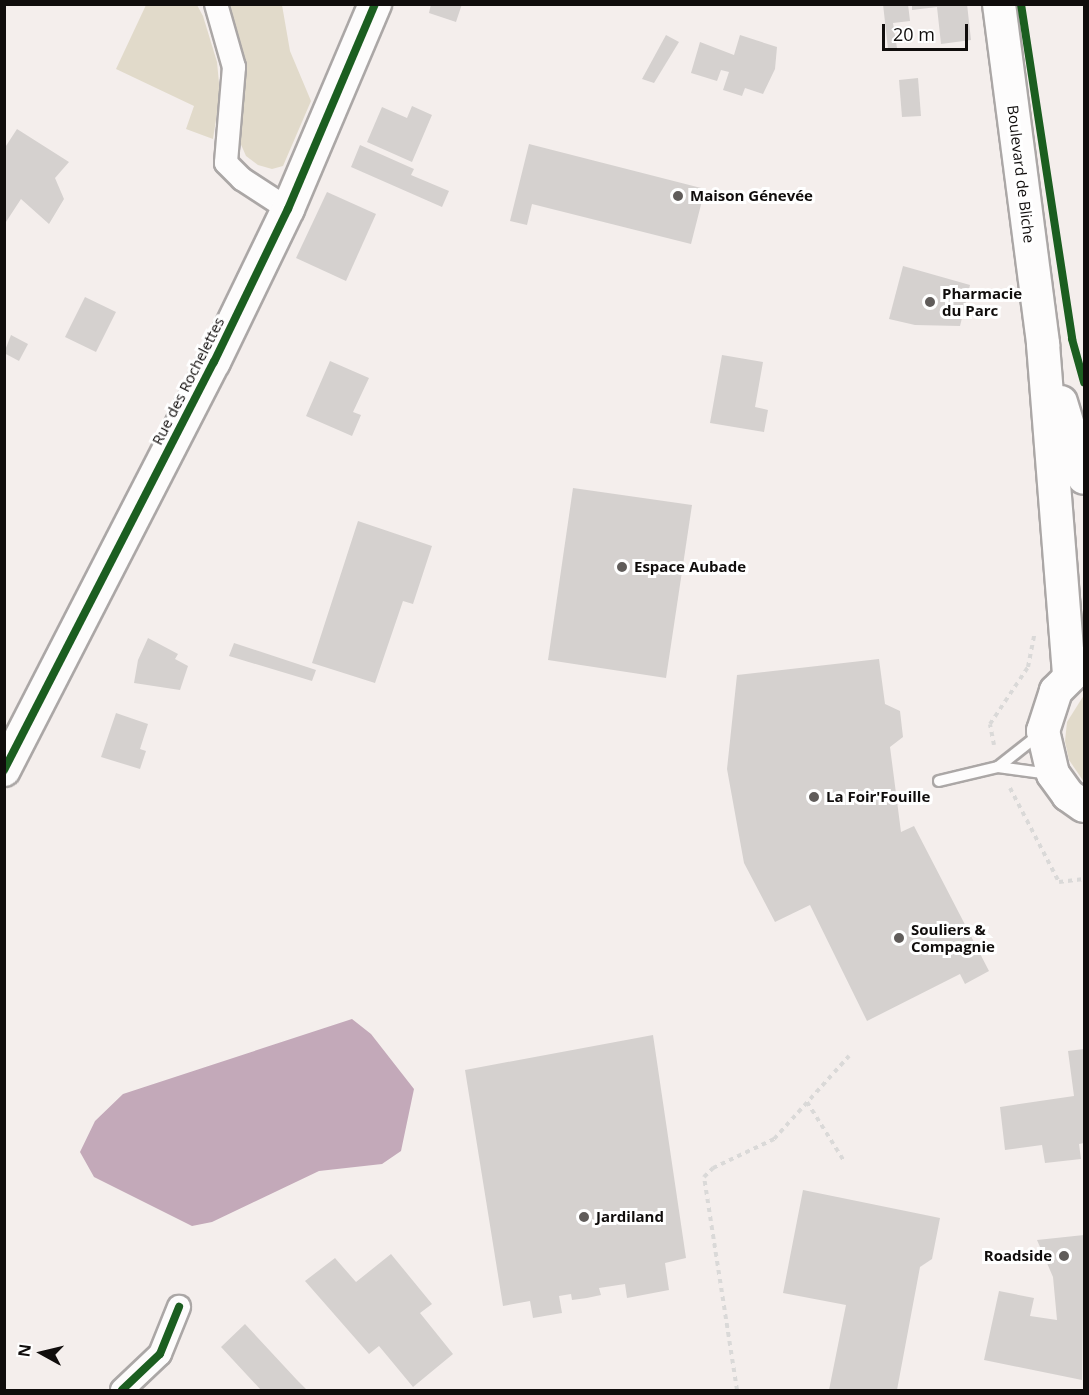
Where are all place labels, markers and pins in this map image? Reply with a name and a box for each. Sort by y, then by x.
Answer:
place label: Maison Génevée [690,187,813,205]
marker: Maison Génevée [671,189,685,203]
place label: Pharmacie du Parc [942,284,1022,319]
marker: Pharmacie du Parc [923,295,937,309]
place label: Espace Aubade [634,558,746,576]
marker: Espace Aubade [615,560,629,574]
place label: La Foir'Fouille [826,788,930,806]
marker: La Foir'Fouille [807,790,821,804]
place label: Souliers & Compagnie [911,920,995,955]
marker: Souliers & Compagnie [892,931,906,945]
place label: Jardiland [596,1208,664,1226]
marker: Jardiland [577,1210,591,1224]
place label: Roadside [984,1247,1052,1265]
marker: Roadside [1057,1249,1071,1263]

